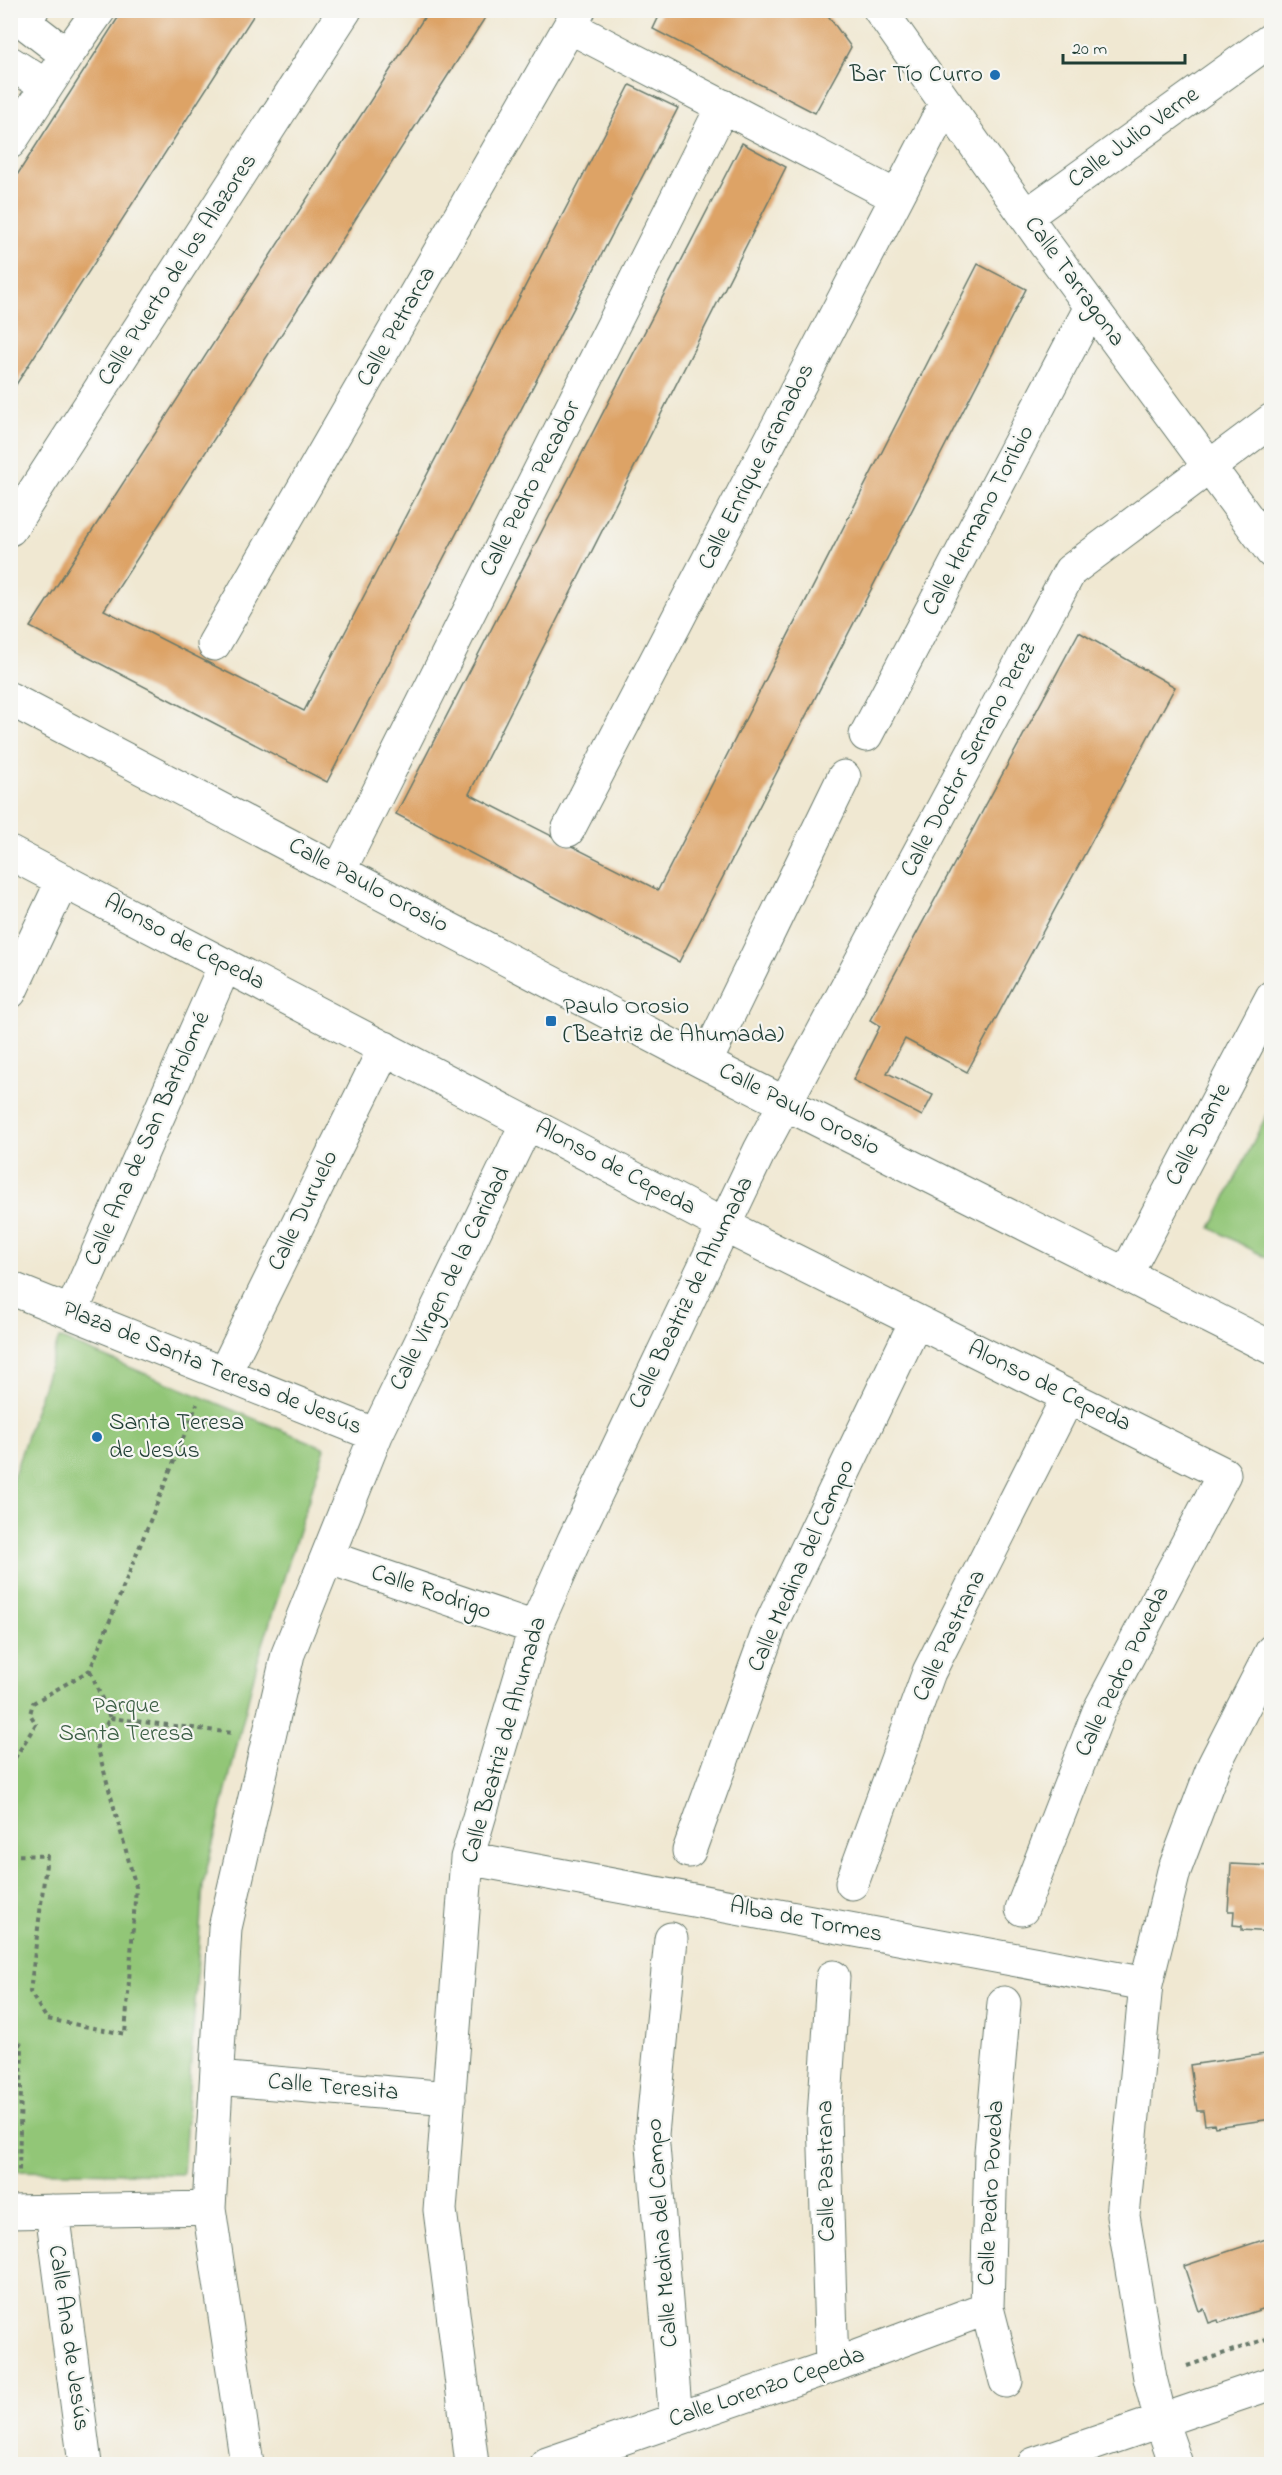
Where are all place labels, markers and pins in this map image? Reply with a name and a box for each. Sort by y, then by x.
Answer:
place label: Bar Tío Curro [849,58,983,93]
marker: Bar Tío Curro [988,68,1002,82]
place label: Paulo Orosio (Beatriz de Ahumada) [563,990,784,1053]
marker: Paulo Orosio (Beatriz de Ahumada) [544,1014,558,1028]
place label: Santa Teresa de Jesús [109,1409,244,1465]
marker: Santa Teresa de Jesús [90,1430,104,1444]

